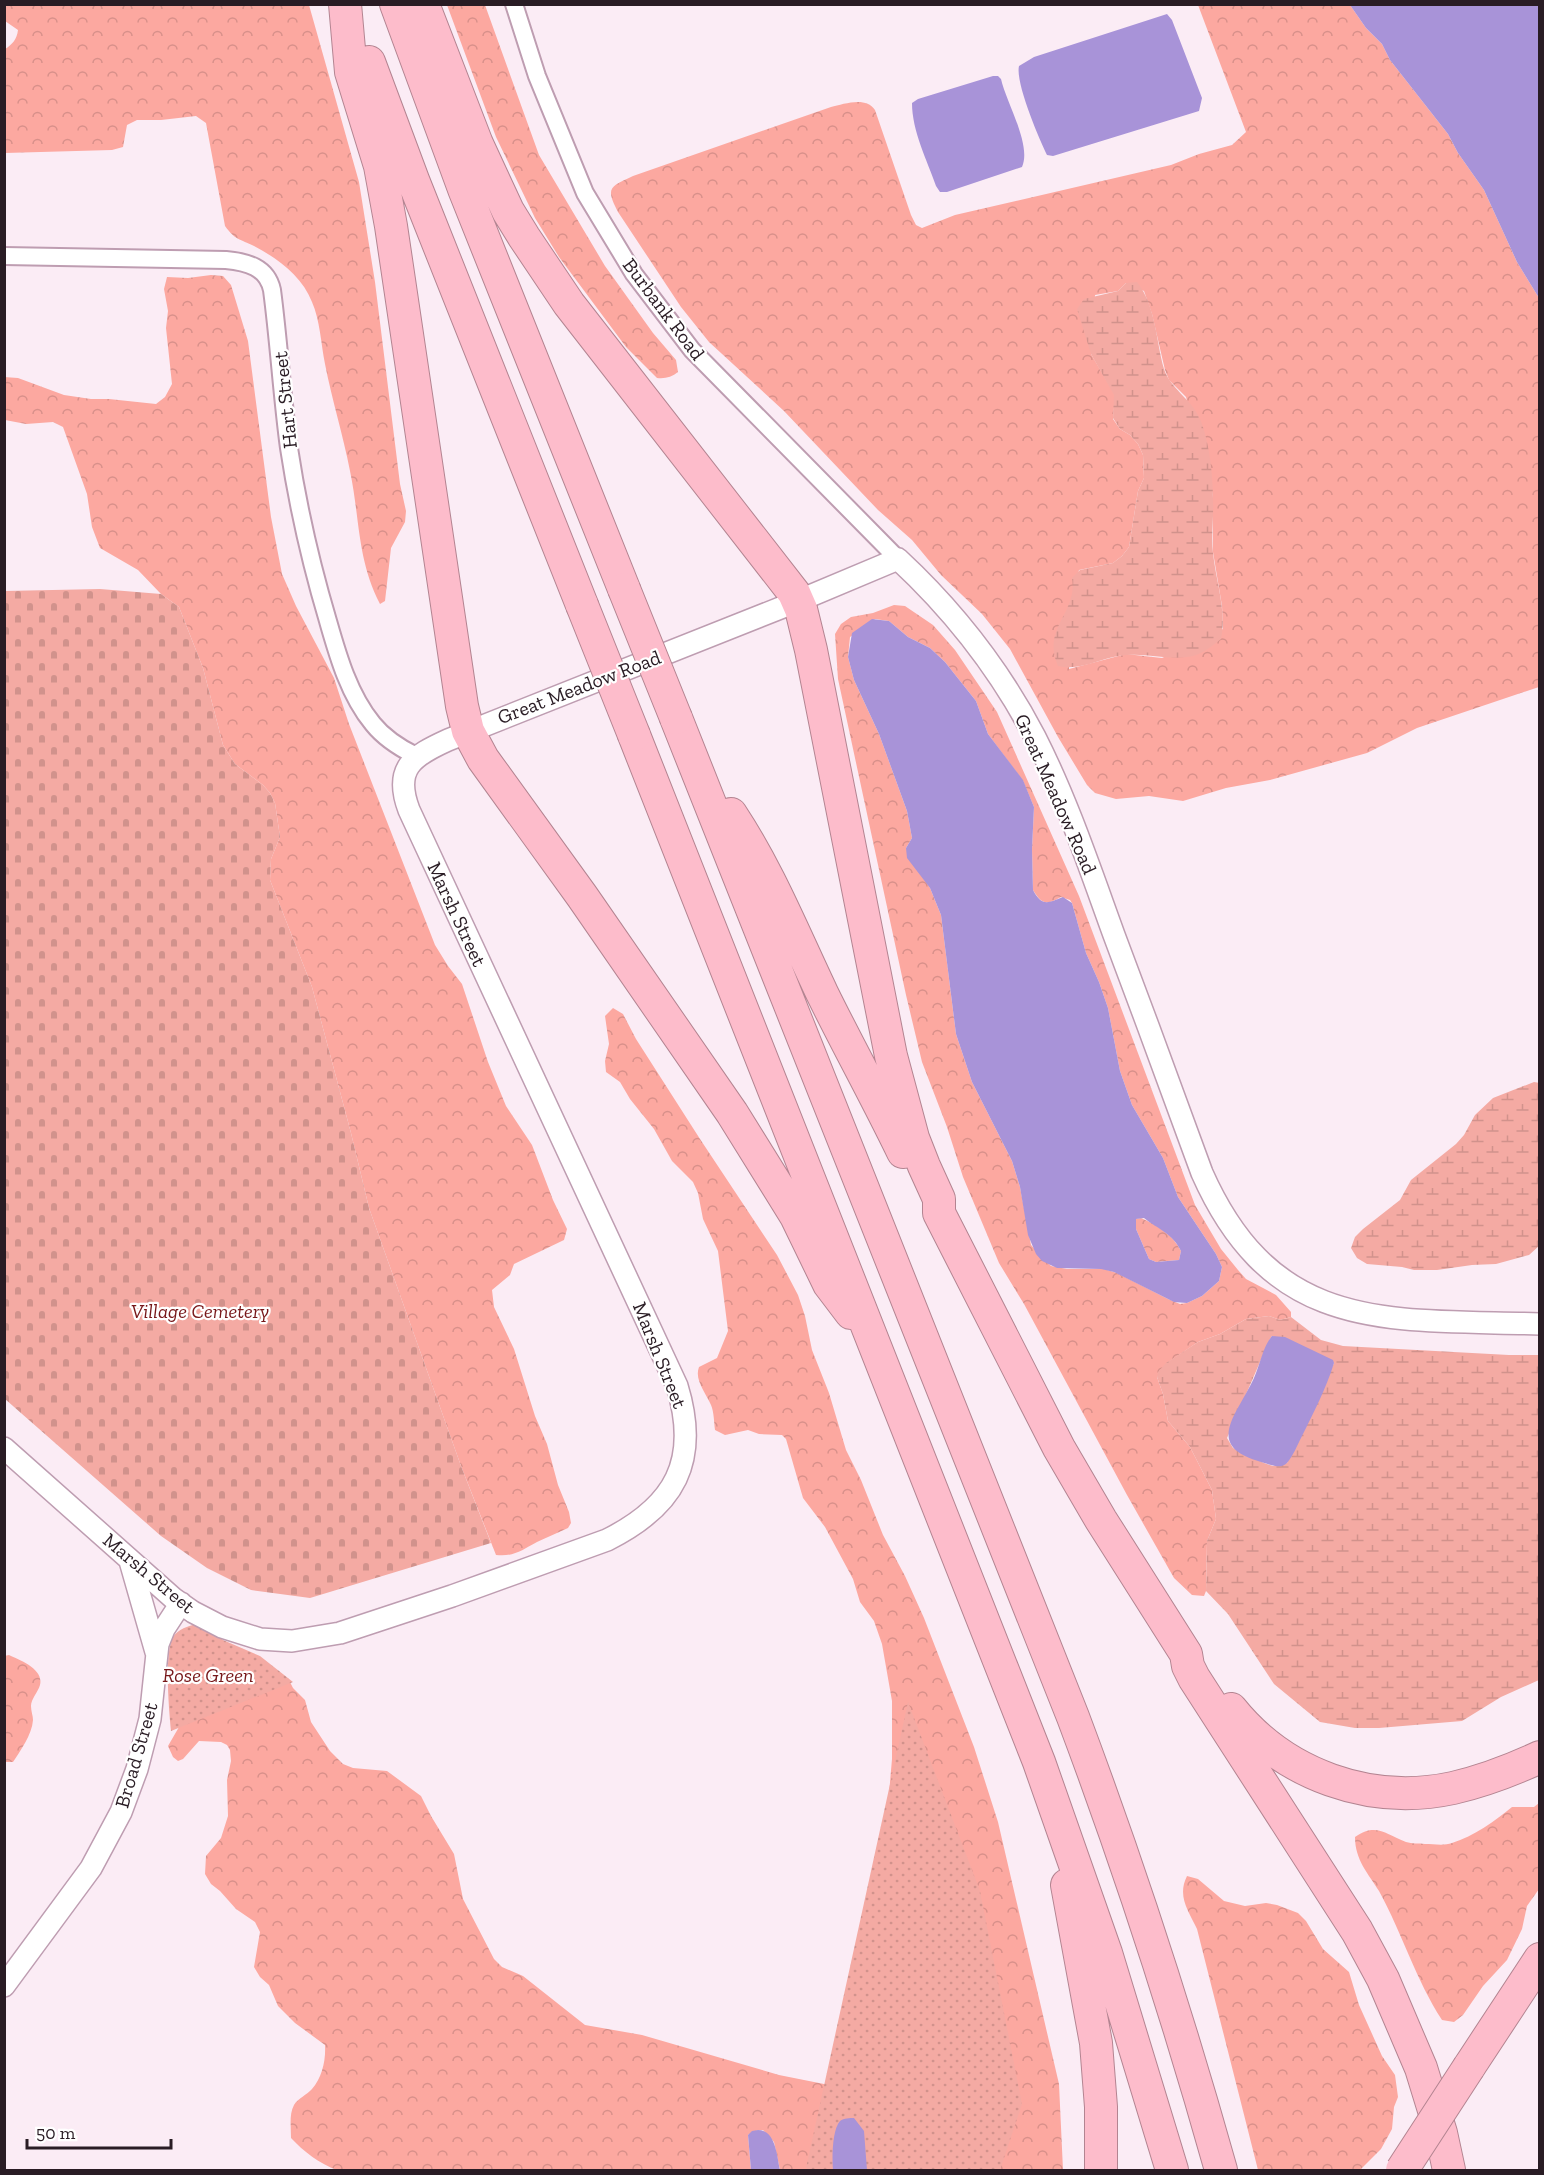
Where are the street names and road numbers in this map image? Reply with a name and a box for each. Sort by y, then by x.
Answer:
street label: Burbank Road [618,253,710,365]
street label: Hart Street [268,350,302,450]
street label: Great Meadow Road [494,645,664,729]
street label: Great Meadow Road [1010,710,1102,878]
street label: Marsh Street [422,858,492,971]
street label: Marsh Street [628,1298,692,1412]
street label: Marsh Street [98,1528,200,1619]
street label: Broad Street [109,1699,163,1811]

